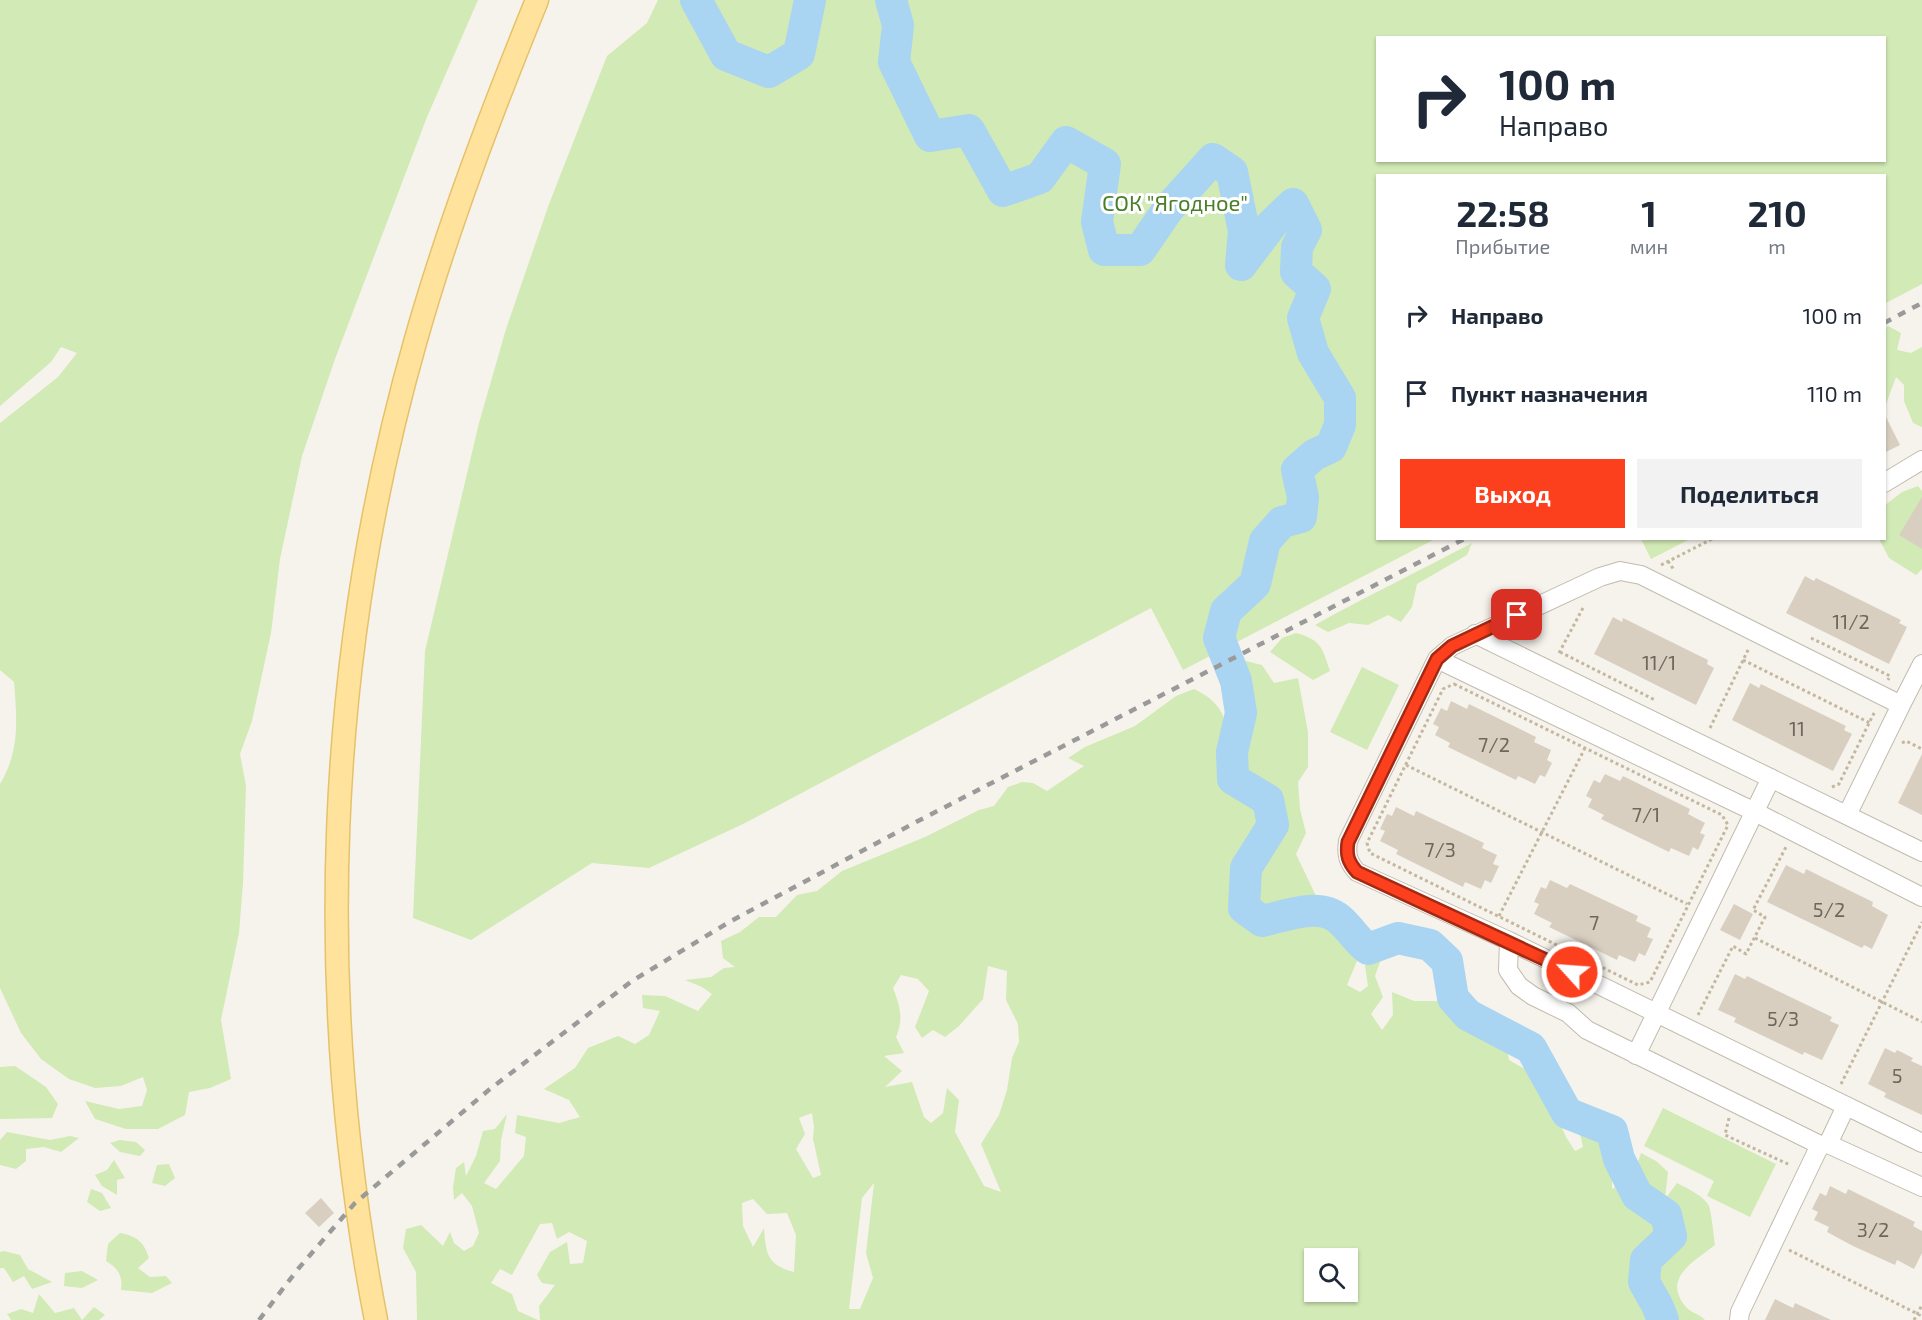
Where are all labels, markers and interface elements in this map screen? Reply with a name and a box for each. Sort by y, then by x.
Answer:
text: 100 m [1499,58,1616,108]
icon: right [1400,60,1478,138]
text: Направо [1499,109,1608,141]
park label: СОК "Ягодное" [1102,189,1248,215]
text: 22:58 [1456,191,1550,234]
text: 1 [1641,191,1657,234]
text: 210 [1747,191,1807,234]
text: Прибытие [1455,234,1550,258]
text: мин [1630,234,1668,258]
text: m [1768,234,1786,258]
icon: right [1400,299,1433,332]
text: Направо [1451,302,1544,328]
text: 100 m [1803,302,1862,328]
icon: arrive [1400,377,1433,410]
text: Пункт назначения [1451,380,1648,406]
text: 110 m [1807,380,1862,406]
button: Выход [1400,459,1625,528]
button: Поделиться [1637,459,1862,528]
pin [1491,589,1542,640]
icon: arrive [1500,598,1533,631]
house number: 11/2 [1832,609,1870,633]
house number: 11/1 [1642,650,1676,674]
house number: 11 [1789,716,1805,740]
house number: 7/2 [1478,732,1510,756]
house number: 7/1 [1632,802,1660,826]
house number: 7/3 [1424,837,1456,861]
house number: 5/2 [1813,897,1845,921]
house number: 7 [1589,910,1599,934]
position arrow [1540,940,1604,1004]
house number: 5/3 [1767,1006,1799,1030]
house number: 5 [1892,1063,1902,1087]
house number: 3/2 [1857,1217,1889,1241]
map controls [1304,1248,1358,1302]
button: search [1304,1248,1358,1302]

